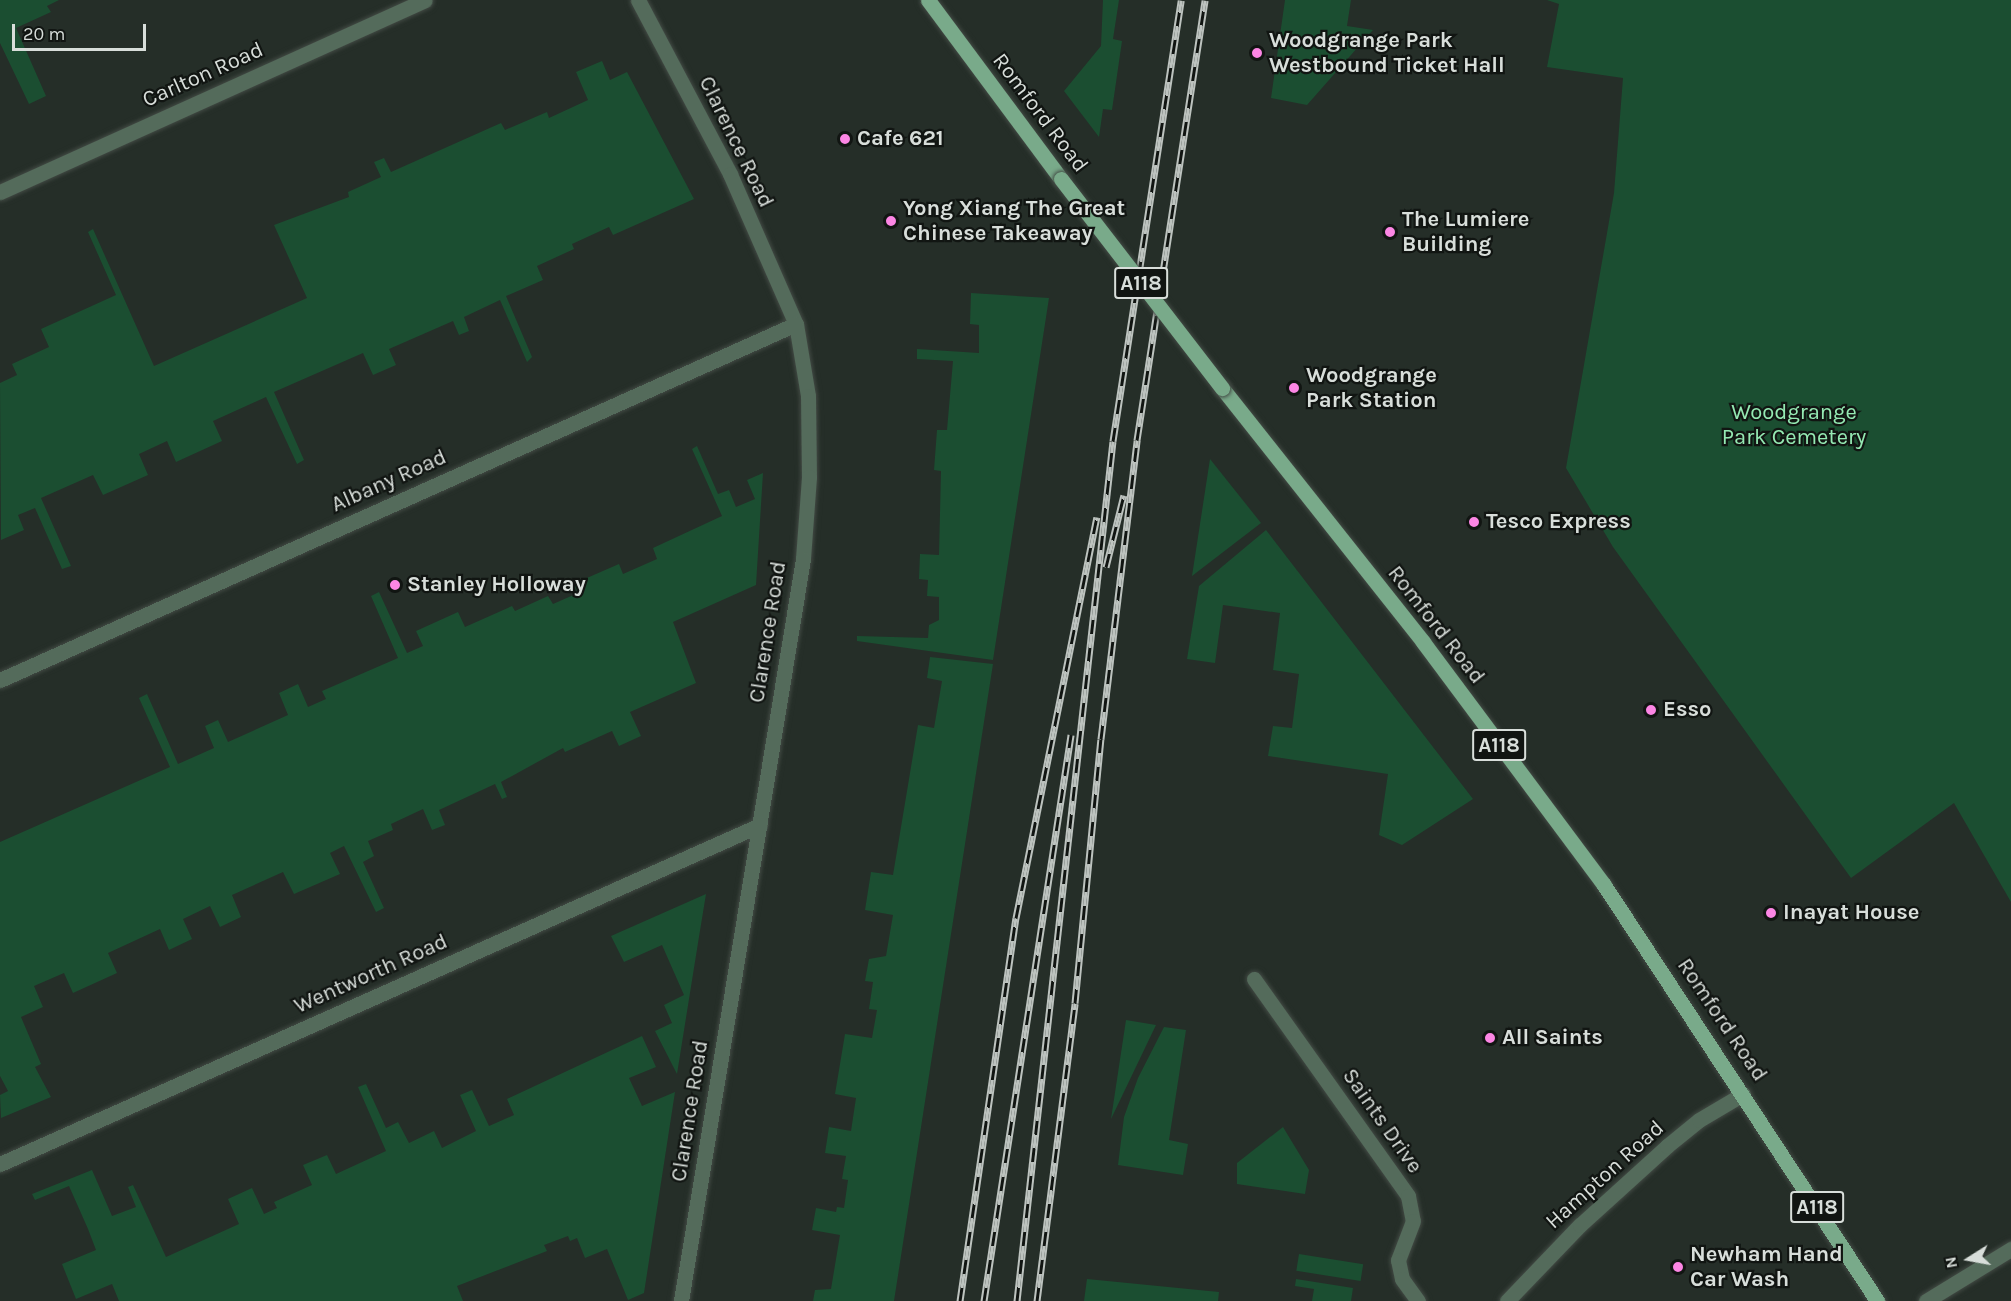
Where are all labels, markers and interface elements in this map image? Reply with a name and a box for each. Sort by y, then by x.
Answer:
scale bar [15,12,148,50]
text: 20 m [23,23,65,45]
place label: Woodgrange Park Westbound Ticket Hall [1269,27,1505,78]
street label: Carlton Road [139,37,267,113]
marker: Woodgrange Park Westbound Ticket Hall [1250,46,1264,60]
street label: Romford Road [987,48,1093,178]
street label: Clarence Road [693,72,779,212]
place label: Cafe 621 [857,126,944,152]
marker: Cafe 621 [838,132,852,146]
place label: Yong Xiang The Great Chinese Takeaway [903,195,1125,246]
place label: The Lumiere Building [1402,206,1529,258]
marker: Yong Xiang The Great Chinese Takeaway [884,214,898,228]
marker: The Lumiere Building [1383,225,1397,239]
road number: A118 [1114,265,1168,301]
place label: Woodgrange Park Station [1306,362,1437,414]
marker: Woodgrange Park Station [1287,381,1301,395]
park label: Woodgrange Park Cemetery [1722,399,1866,451]
street label: Albany Road [327,444,451,518]
place label: Tesco Express [1486,509,1631,535]
marker: Tesco Express [1467,515,1481,529]
street label: Clarence Road [744,559,792,705]
street label: Romford Road [1382,561,1490,689]
place label: Stanley Holloway [407,572,586,598]
marker: Stanley Holloway [388,578,402,592]
place label: Esso [1663,697,1712,723]
marker: Esso [1644,703,1658,717]
road number: A118 [1472,727,1526,763]
place label: Inayat House [1783,900,1919,926]
marker: Inayat House [1764,906,1778,920]
street label: Wentworth Road [290,928,452,1020]
street label: Romford Road [1671,954,1773,1086]
place label: All Saints [1502,1025,1603,1051]
marker: All Saints [1483,1031,1497,1045]
street label: Clarence Road [666,1038,714,1184]
street label: Saints Drive [1336,1064,1428,1178]
street label: Hampton Road [1541,1115,1669,1235]
road number: A118 [1790,1189,1844,1225]
north arrow [1939,1229,1999,1289]
place label: Newham Hand Car Wash [1690,1241,1843,1292]
text: N [1940,1255,1961,1270]
marker: Newham Hand Car Wash [1671,1260,1685,1274]

